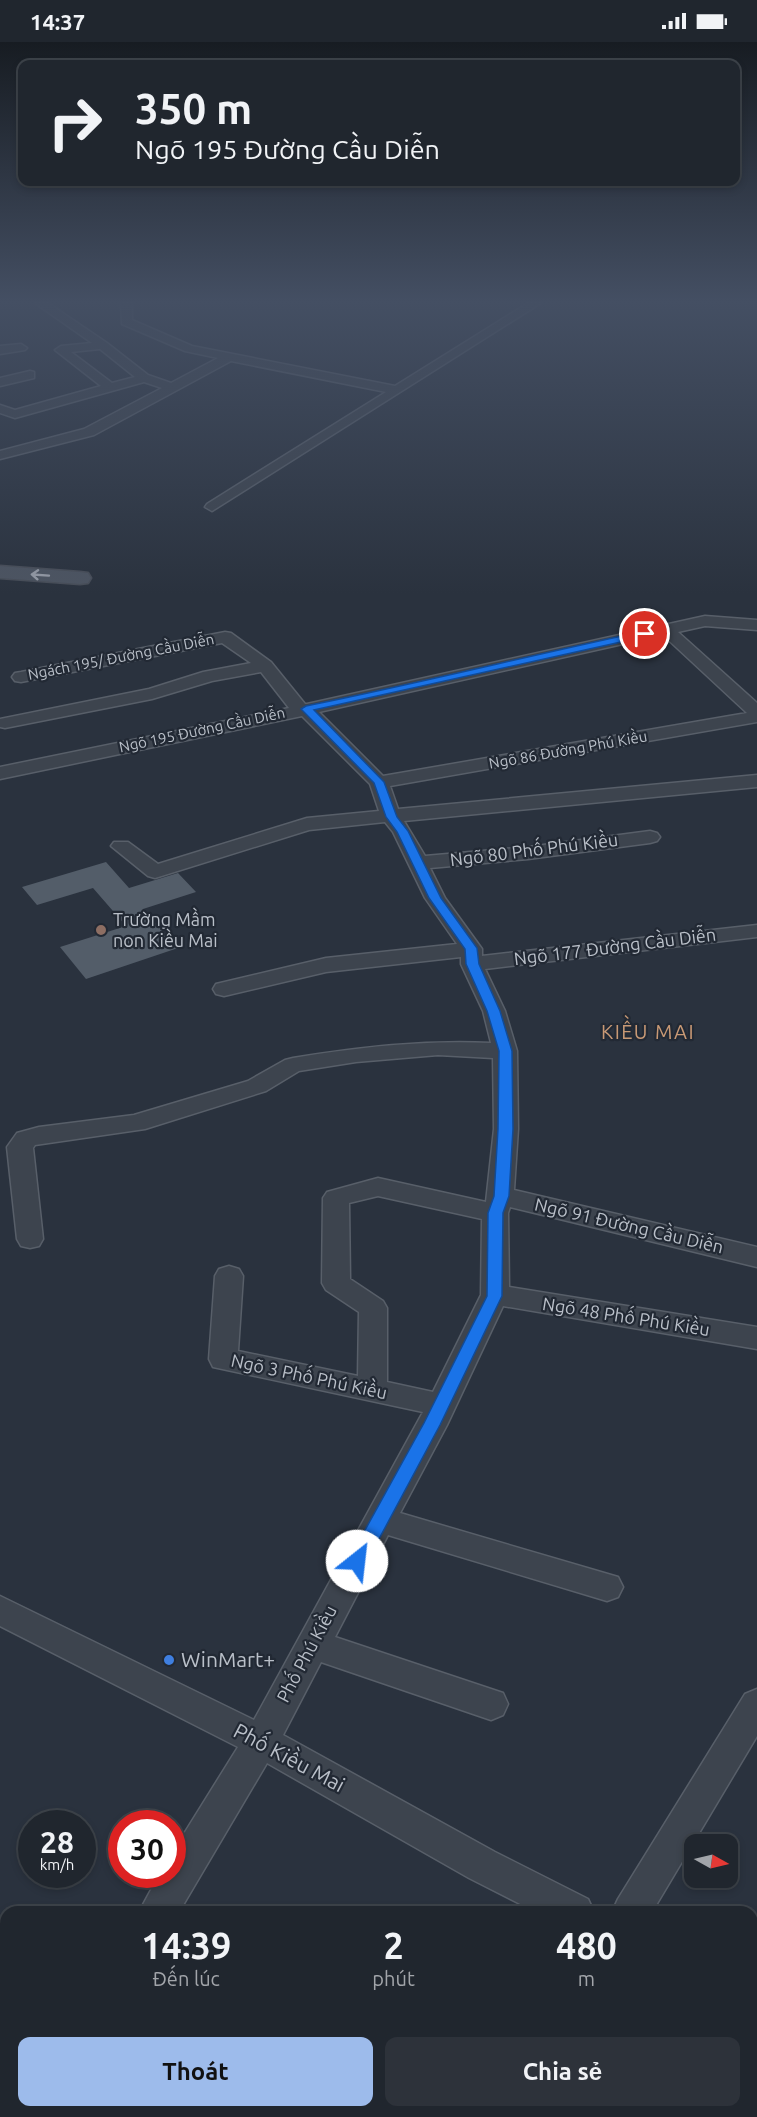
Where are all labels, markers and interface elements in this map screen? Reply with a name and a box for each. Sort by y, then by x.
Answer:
text: 14:37 [30,9,85,34]
icon: right [36,84,114,162]
text: 350 m [135,85,252,132]
text: Ngõ 195 Đường Cầu Diễn [135,134,440,164]
one-way arrow [31,570,51,581]
pin [619,608,670,659]
icon: arrive [628,617,661,650]
street label: Ngách 195/ Đường Cầu Diễn [26,628,216,683]
street label: Ngõ 195 Đường Cầu Diễn [117,702,287,755]
street label: Ngõ 86 Đường Phú Kiều [487,726,648,772]
street label: Ngõ 80 Phố Phú Kiều [448,826,619,869]
place label: Trường Mầm non Kiều Mai [113,907,218,950]
street label: Ngõ 177 Đường Cầu Diễn [512,921,717,968]
marker: Trường Mầm non Kiều Mai [94,923,108,937]
district label: KIỀU MAI [601,1014,695,1043]
street label: Ngõ 91 Đường Cầu Diễn [533,1191,726,1256]
street label: Ngõ 48 Phố Phú Kiều [541,1290,712,1339]
street label: Ngõ 3 Phố Phú Kiều [229,1347,390,1402]
position arrow [325,1529,389,1593]
street label: Phố Phú Kiều [270,1600,340,1705]
place label: WinMart+ [181,1647,275,1671]
marker: WinMart+ [162,1653,176,1667]
street label: Phố Kiều Mai [230,1716,350,1796]
speed limit sign: 30 [108,1810,186,1888]
text: 28 [40,1825,74,1859]
north arrow [684,1834,738,1888]
map controls [684,1834,738,1888]
text: km/h [40,1856,74,1873]
text: 14:39 [141,1925,231,1966]
text: 2 [383,1925,404,1966]
text: 480 [556,1925,617,1966]
text: Đến lúc [152,1967,220,1990]
text: phút [372,1967,415,1990]
text: m [578,1967,595,1990]
button: Thoát [18,2037,373,2106]
button: Chia sẻ [385,2037,740,2106]

